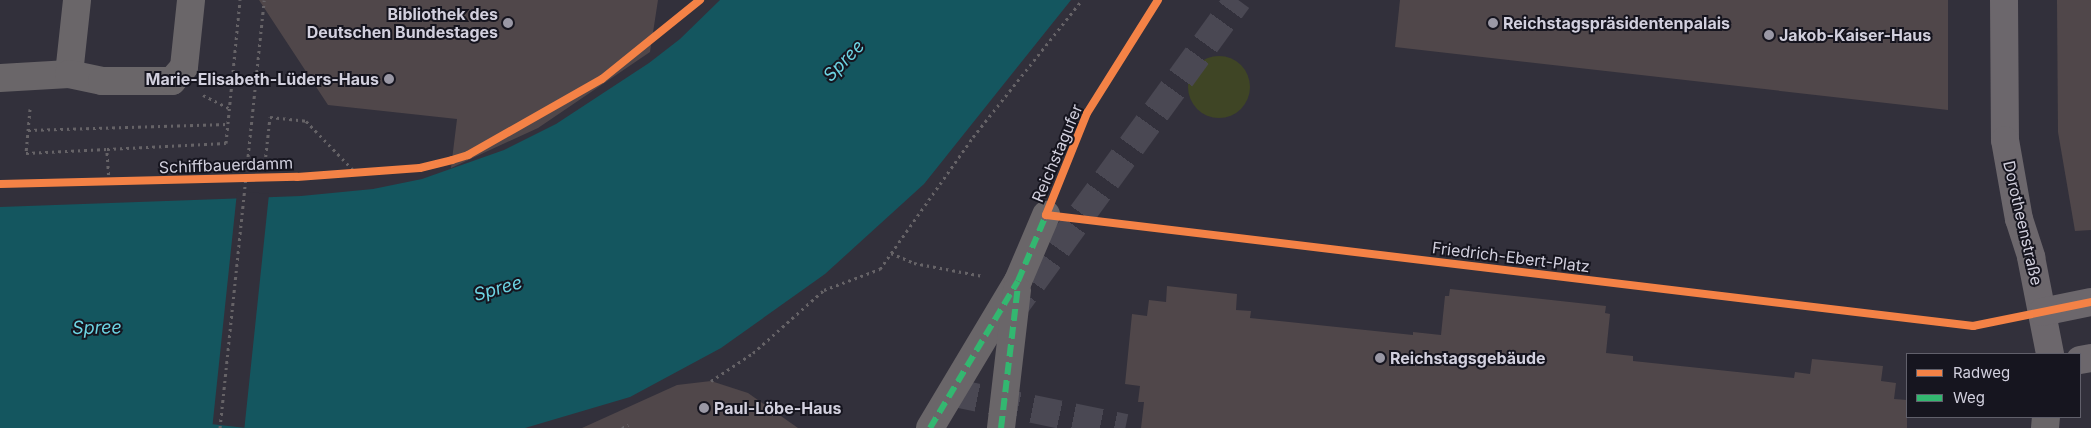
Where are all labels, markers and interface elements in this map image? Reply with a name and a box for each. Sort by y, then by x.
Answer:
place label: Bibliothek des Deutschen Bundestages [307,4,498,42]
place label: Reichstagspräsidentenpalais [1503,13,1730,33]
marker: Bibliothek des Deutschen Bundestages [502,17,514,29]
marker: Reichstagspräsidentenpalais [1487,17,1499,29]
place label: Jakob-Kaiser-Haus [1779,25,1931,45]
marker: Jakob-Kaiser-Haus [1763,29,1775,41]
water label: Spree [819,36,869,86]
place label: Marie-Elisabeth-Lüders-Haus [145,69,379,89]
marker: Marie-Elisabeth-Lüders-Haus [383,73,395,85]
street label: Reichstagufer [1028,101,1086,205]
street label: Schiffbauerdamm [159,153,293,177]
street label: Dorotheenstraße [1999,159,2047,287]
street label: Friedrich-Ebert-Platz [1431,238,1591,276]
water label: Spree [471,272,525,306]
water label: Spree [72,317,122,339]
place label: Reichstagsgebäude [1390,348,1546,368]
marker: Reichstagsgebäude [1374,352,1386,364]
legend [1906,353,2081,418]
text: Radweg [1953,363,2010,382]
text: Weg [1953,388,1985,407]
place label: Paul-Löbe-Haus [714,398,841,418]
marker: Paul-Löbe-Haus [698,402,710,414]

